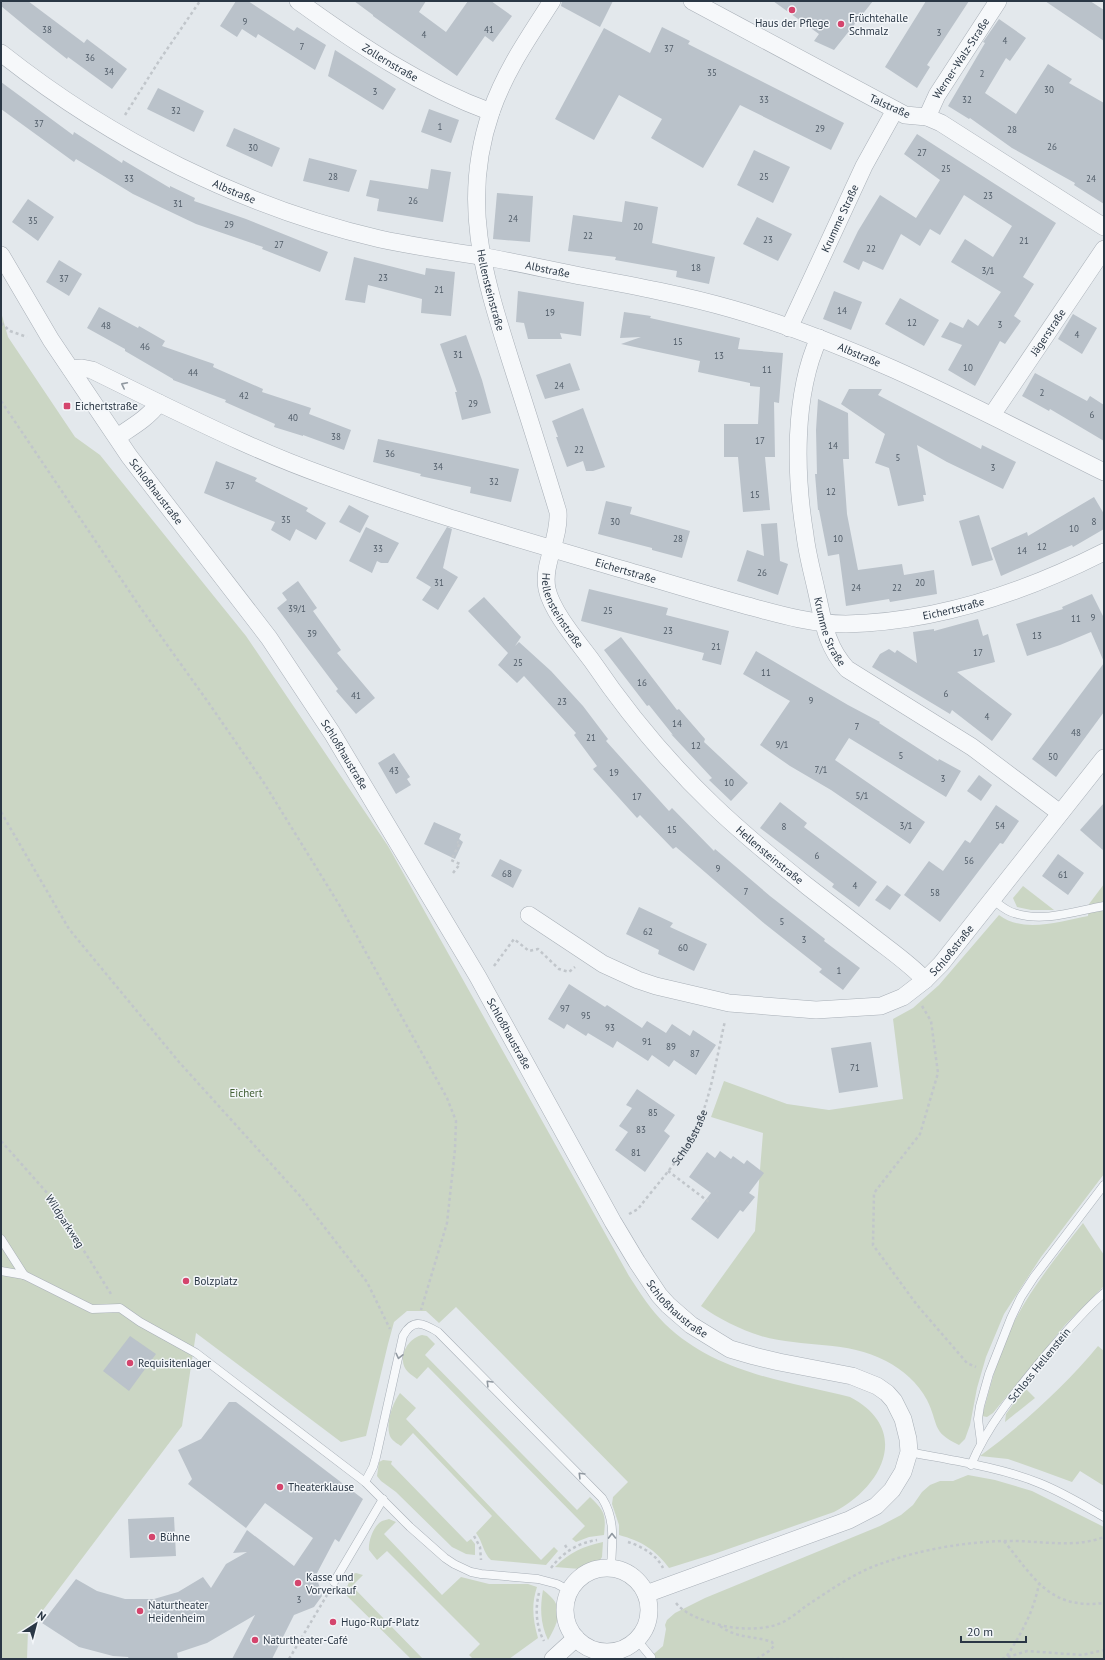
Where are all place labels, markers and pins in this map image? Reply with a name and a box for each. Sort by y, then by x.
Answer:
marker: Haus der Pflege [787,5,797,15]
place label: Früchtehalle Schmalz [849,11,908,38]
place label: Haus der Pflege [755,16,829,30]
marker: Früchtehalle Schmalz [836,19,846,29]
place label: Eichertstraße [75,399,138,413]
marker: Eichertstraße [62,401,72,411]
place label: Bolzplatz [194,1274,238,1288]
marker: Bolzplatz [181,1276,191,1286]
place label: Requisitenlager [138,1356,211,1370]
marker: Requisitenlager [125,1358,135,1368]
place label: Theaterklause [288,1480,355,1494]
marker: Theaterklause [275,1482,285,1492]
place label: Bühne [160,1530,190,1544]
marker: Bühne [147,1532,157,1542]
place label: Kasse und Vorverkauf [305,1570,356,1597]
marker: Kasse und Vorverkauf [293,1578,303,1588]
place label: Naturtheater Heidenheim [148,1598,209,1625]
marker: Naturtheater Heidenheim [135,1606,145,1616]
place label: Hugo-Rupf-Platz [341,1615,419,1629]
marker: Hugo-Rupf-Platz [328,1617,338,1627]
place label: Naturtheater-Café [263,1633,348,1647]
marker: Naturtheater-Café [250,1635,260,1645]

